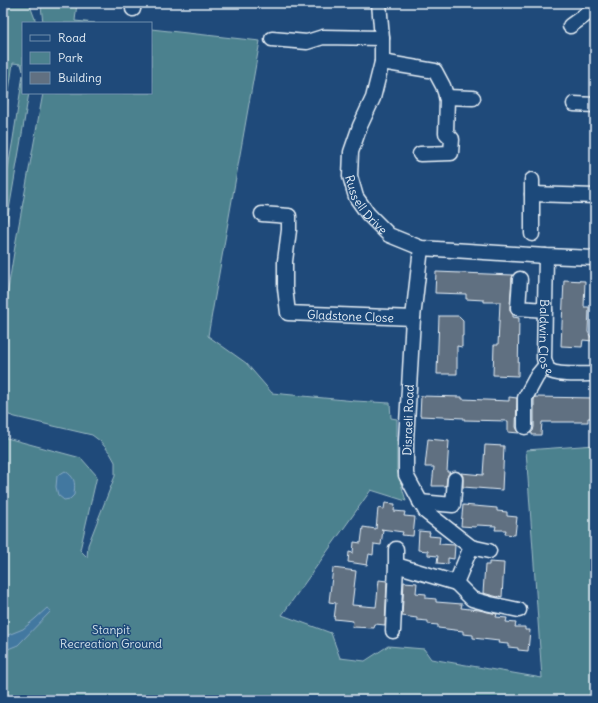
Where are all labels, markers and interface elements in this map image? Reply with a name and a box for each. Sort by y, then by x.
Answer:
legend [22,22,152,94]
text: Road [58,30,86,45]
text: Park [58,50,83,65]
text: Building [58,70,102,85]
street label: Russell Drive [343,173,391,237]
street label: Baldwin Close [536,299,556,378]
street label: Gladstone Close [307,306,394,325]
street label: Disraeli Road [399,384,417,456]
park label: Stanpit Recreation Ground [60,622,162,651]

